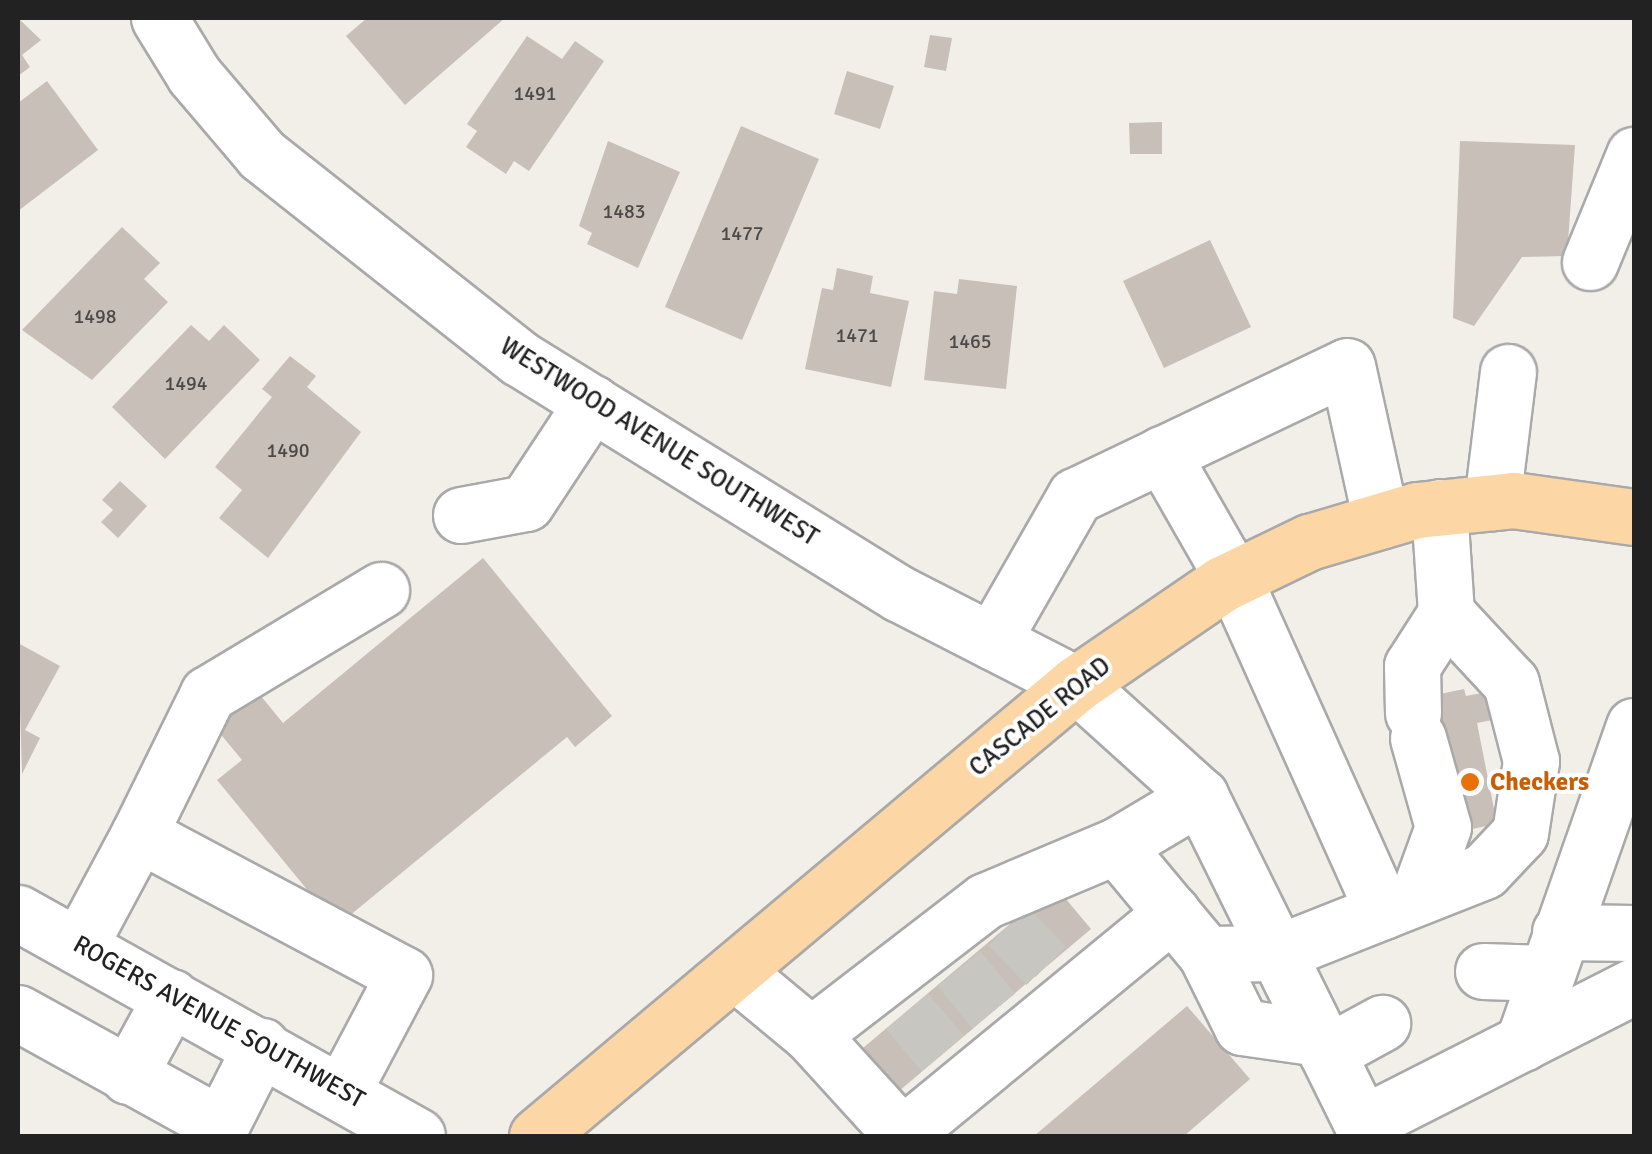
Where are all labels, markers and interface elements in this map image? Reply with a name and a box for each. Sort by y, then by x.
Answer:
house number: 1491 [513,81,557,105]
house number: 1483 [602,199,646,223]
house number: 1477 [720,221,764,245]
house number: 1498 [73,304,117,328]
house number: 1471 [835,323,879,347]
house number: 1465 [948,329,992,353]
street label: WESTWOOD AVENUE SOUTHWEST [494,331,824,553]
house number: 1494 [164,371,208,395]
house number: 1490 [266,438,310,462]
street label: CASCADE ROAD [963,651,1117,783]
place label: Checkers [1490,767,1589,797]
marker: Checkers [1459,771,1481,793]
street label: ROGERS AVENUE SOUTHWEST [68,929,370,1115]

